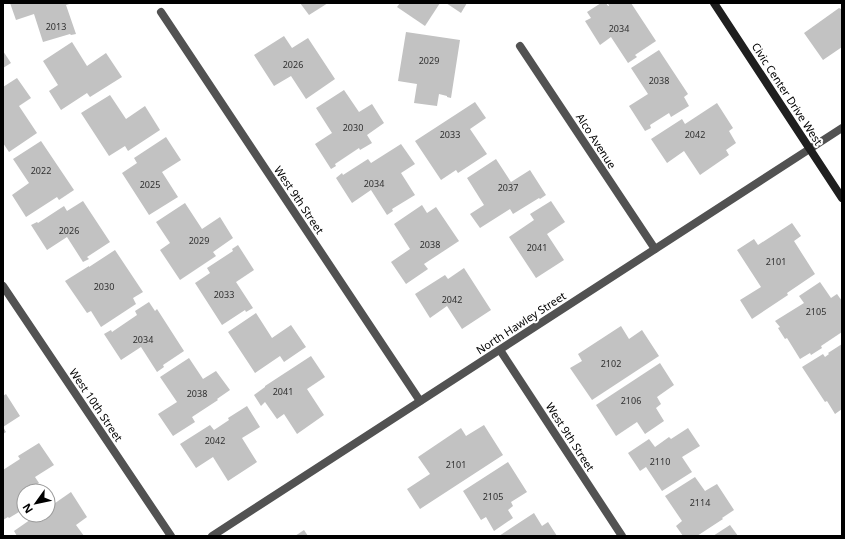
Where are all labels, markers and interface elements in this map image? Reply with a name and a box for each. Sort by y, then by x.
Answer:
house number: 2013 [46,20,66,33]
house number: 2034 [609,22,629,35]
street label: Civic Center Drive West [749,40,826,148]
house number: 2029 [419,54,439,67]
house number: 2026 [283,58,303,71]
house number: 2038 [649,74,669,87]
street label: Alco Avenue [573,110,620,171]
house number: 2030 [343,121,363,134]
house number: 2033 [440,128,460,141]
house number: 2042 [685,128,705,141]
street label: West 9th Street [271,163,328,237]
house number: 2022 [31,164,51,177]
house number: 2034 [364,177,384,190]
house number: 2025 [140,178,160,191]
house number: 2037 [498,181,518,194]
house number: 2026 [59,224,79,237]
house number: 2029 [189,234,209,247]
house number: 2038 [420,238,440,251]
house number: 2041 [527,241,547,254]
house number: 2101 [766,255,786,268]
house number: 2030 [94,280,114,293]
house number: 2033 [214,288,234,301]
street label: North Hawley Street [473,288,569,357]
house number: 2042 [442,293,462,306]
house number: 2105 [806,305,826,318]
house number: 2034 [133,333,153,346]
house number: 2102 [601,357,621,370]
street label: West 10th Street [66,365,126,444]
house number: 2041 [273,385,293,398]
house number: 2038 [187,387,207,400]
house number: 2106 [621,394,641,407]
street label: West 9th Street [543,400,598,474]
house number: 2042 [205,434,225,447]
house number: 2110 [650,455,670,468]
house number: 2101 [446,458,466,471]
north arrow [16,483,56,523]
house number: 2105 [483,490,503,503]
house number: 2114 [690,496,710,509]
text: N [18,501,36,517]

